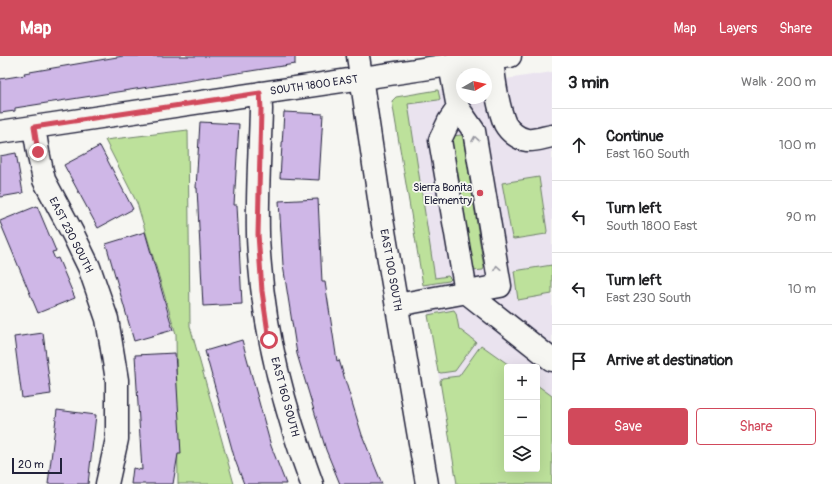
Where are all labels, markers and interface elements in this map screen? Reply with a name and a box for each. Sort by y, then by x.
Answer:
text: Map [20,16,51,40]
text: Map [674,20,697,37]
text: Layers [719,20,757,37]
text: Share [779,20,812,37]
north arrow [456,68,492,104]
street label: SOUTH 1800 EAST [269,72,359,98]
text: 3 min [568,72,609,93]
text: Walk · 200 m [741,74,816,90]
text: Continue [606,127,664,146]
icon: ahead [568,134,590,156]
one-way arrow [472,136,480,142]
text: 100 m [779,137,816,153]
route end [29,143,47,161]
text: East 160 South [606,146,689,162]
place label: Sierra Bonita Elementry [413,181,472,207]
marker: Sierra Bonita Elementry [475,188,485,198]
street label: EAST 230 SOUTH [46,195,96,275]
text: Turn left [606,199,662,218]
icon: left [568,206,590,228]
text: 90 m [786,209,816,225]
text: South 1800 East [606,218,697,234]
street label: EAST 100 SOUTH [377,228,405,312]
one-way arrow [493,264,501,271]
text: Turn left [606,271,662,290]
icon: left [568,278,590,300]
text: 10 m [788,281,816,297]
text: East 230 South [606,290,691,306]
route start [260,331,278,349]
icon: arrive [568,350,590,372]
text: Arrive at destination [606,351,733,370]
street label: EAST 160 SOUTH [268,356,302,438]
map controls [504,364,540,472]
button: + [504,364,540,400]
button: − [504,400,540,436]
button: Save [568,408,688,445]
button: Share [696,408,816,445]
button: layers [504,436,540,472]
scale bar [12,456,62,475]
text: 20 m [18,458,44,471]

